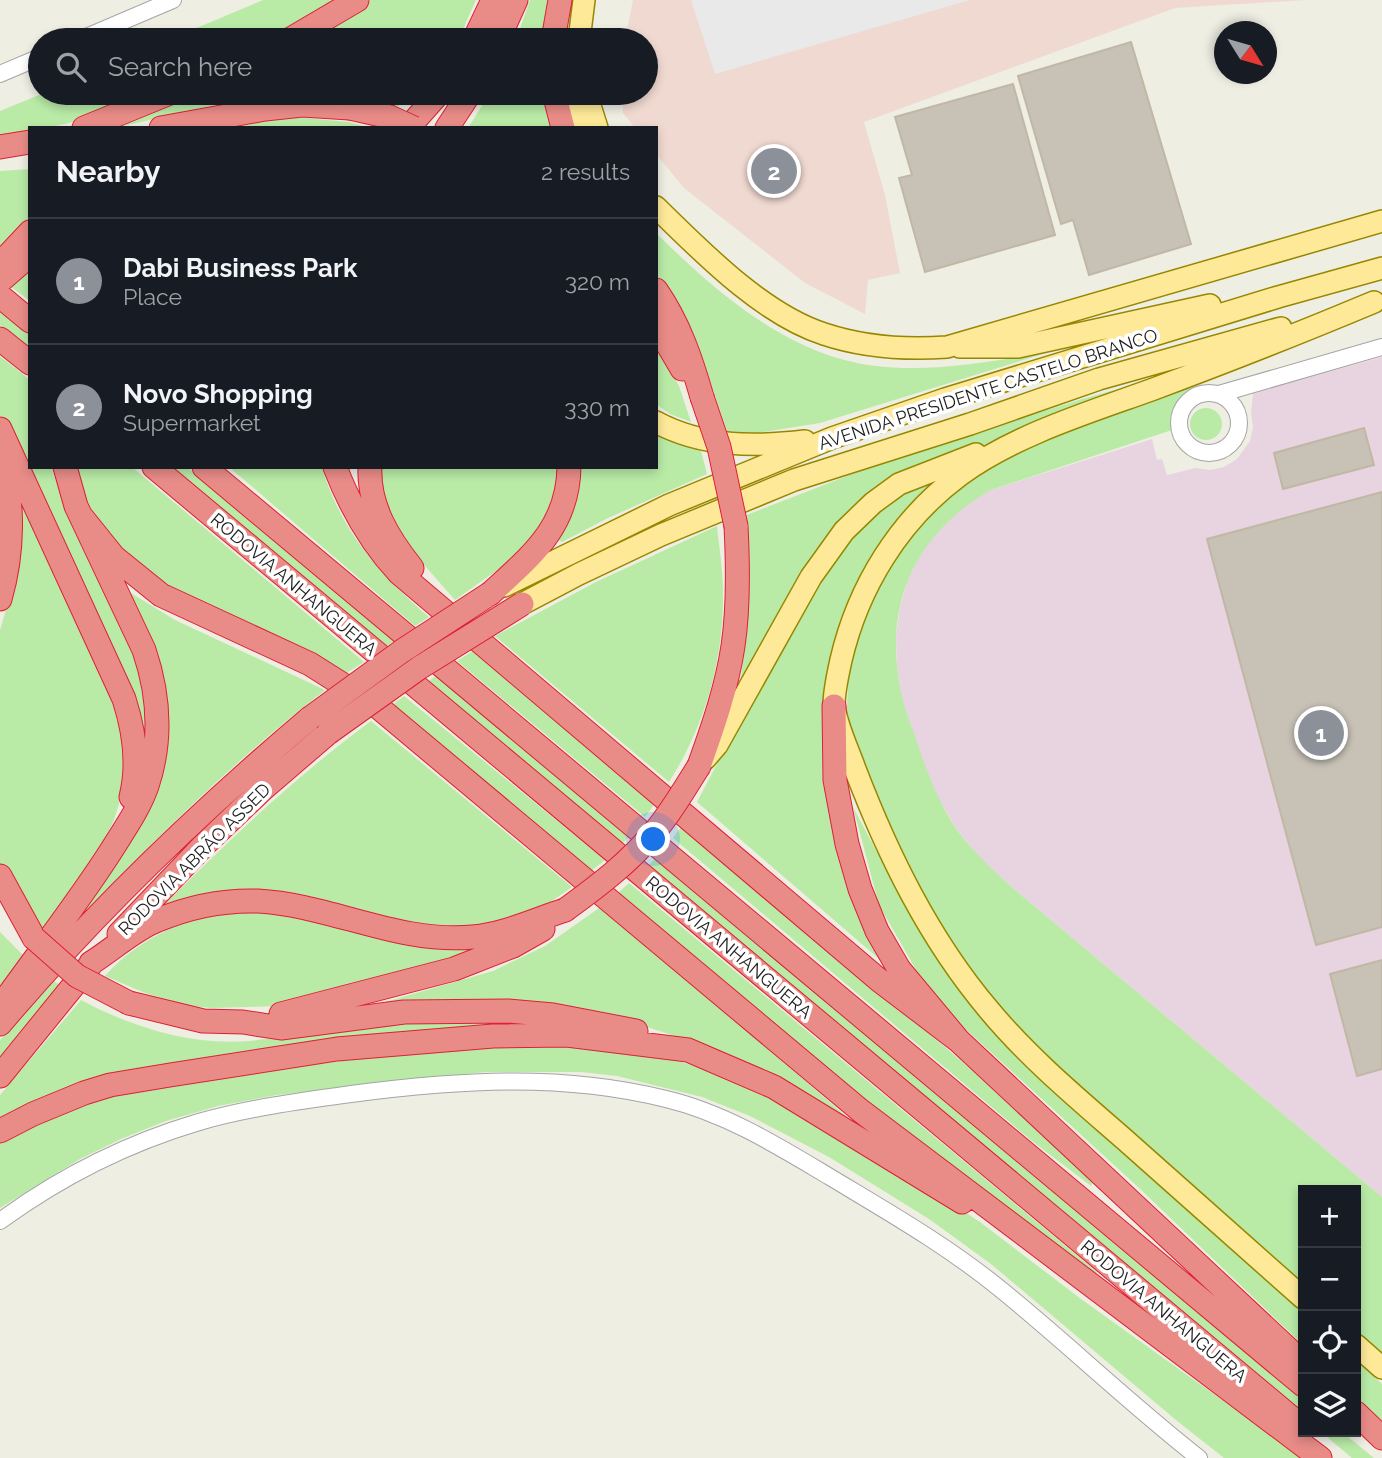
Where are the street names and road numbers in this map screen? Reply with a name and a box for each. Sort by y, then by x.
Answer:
street label: AVENIDA PRESIDENTE CASTELO BRANCO [816,324,1160,454]
street label: RODOVIA ANHANGUERA [207,508,381,660]
street label: RODOVIA ABRÃO ASSED [114,779,274,939]
street label: RODOVIA ANHANGUERA [642,871,816,1023]
street label: RODOVIA ANHANGUERA [1077,1235,1251,1387]

